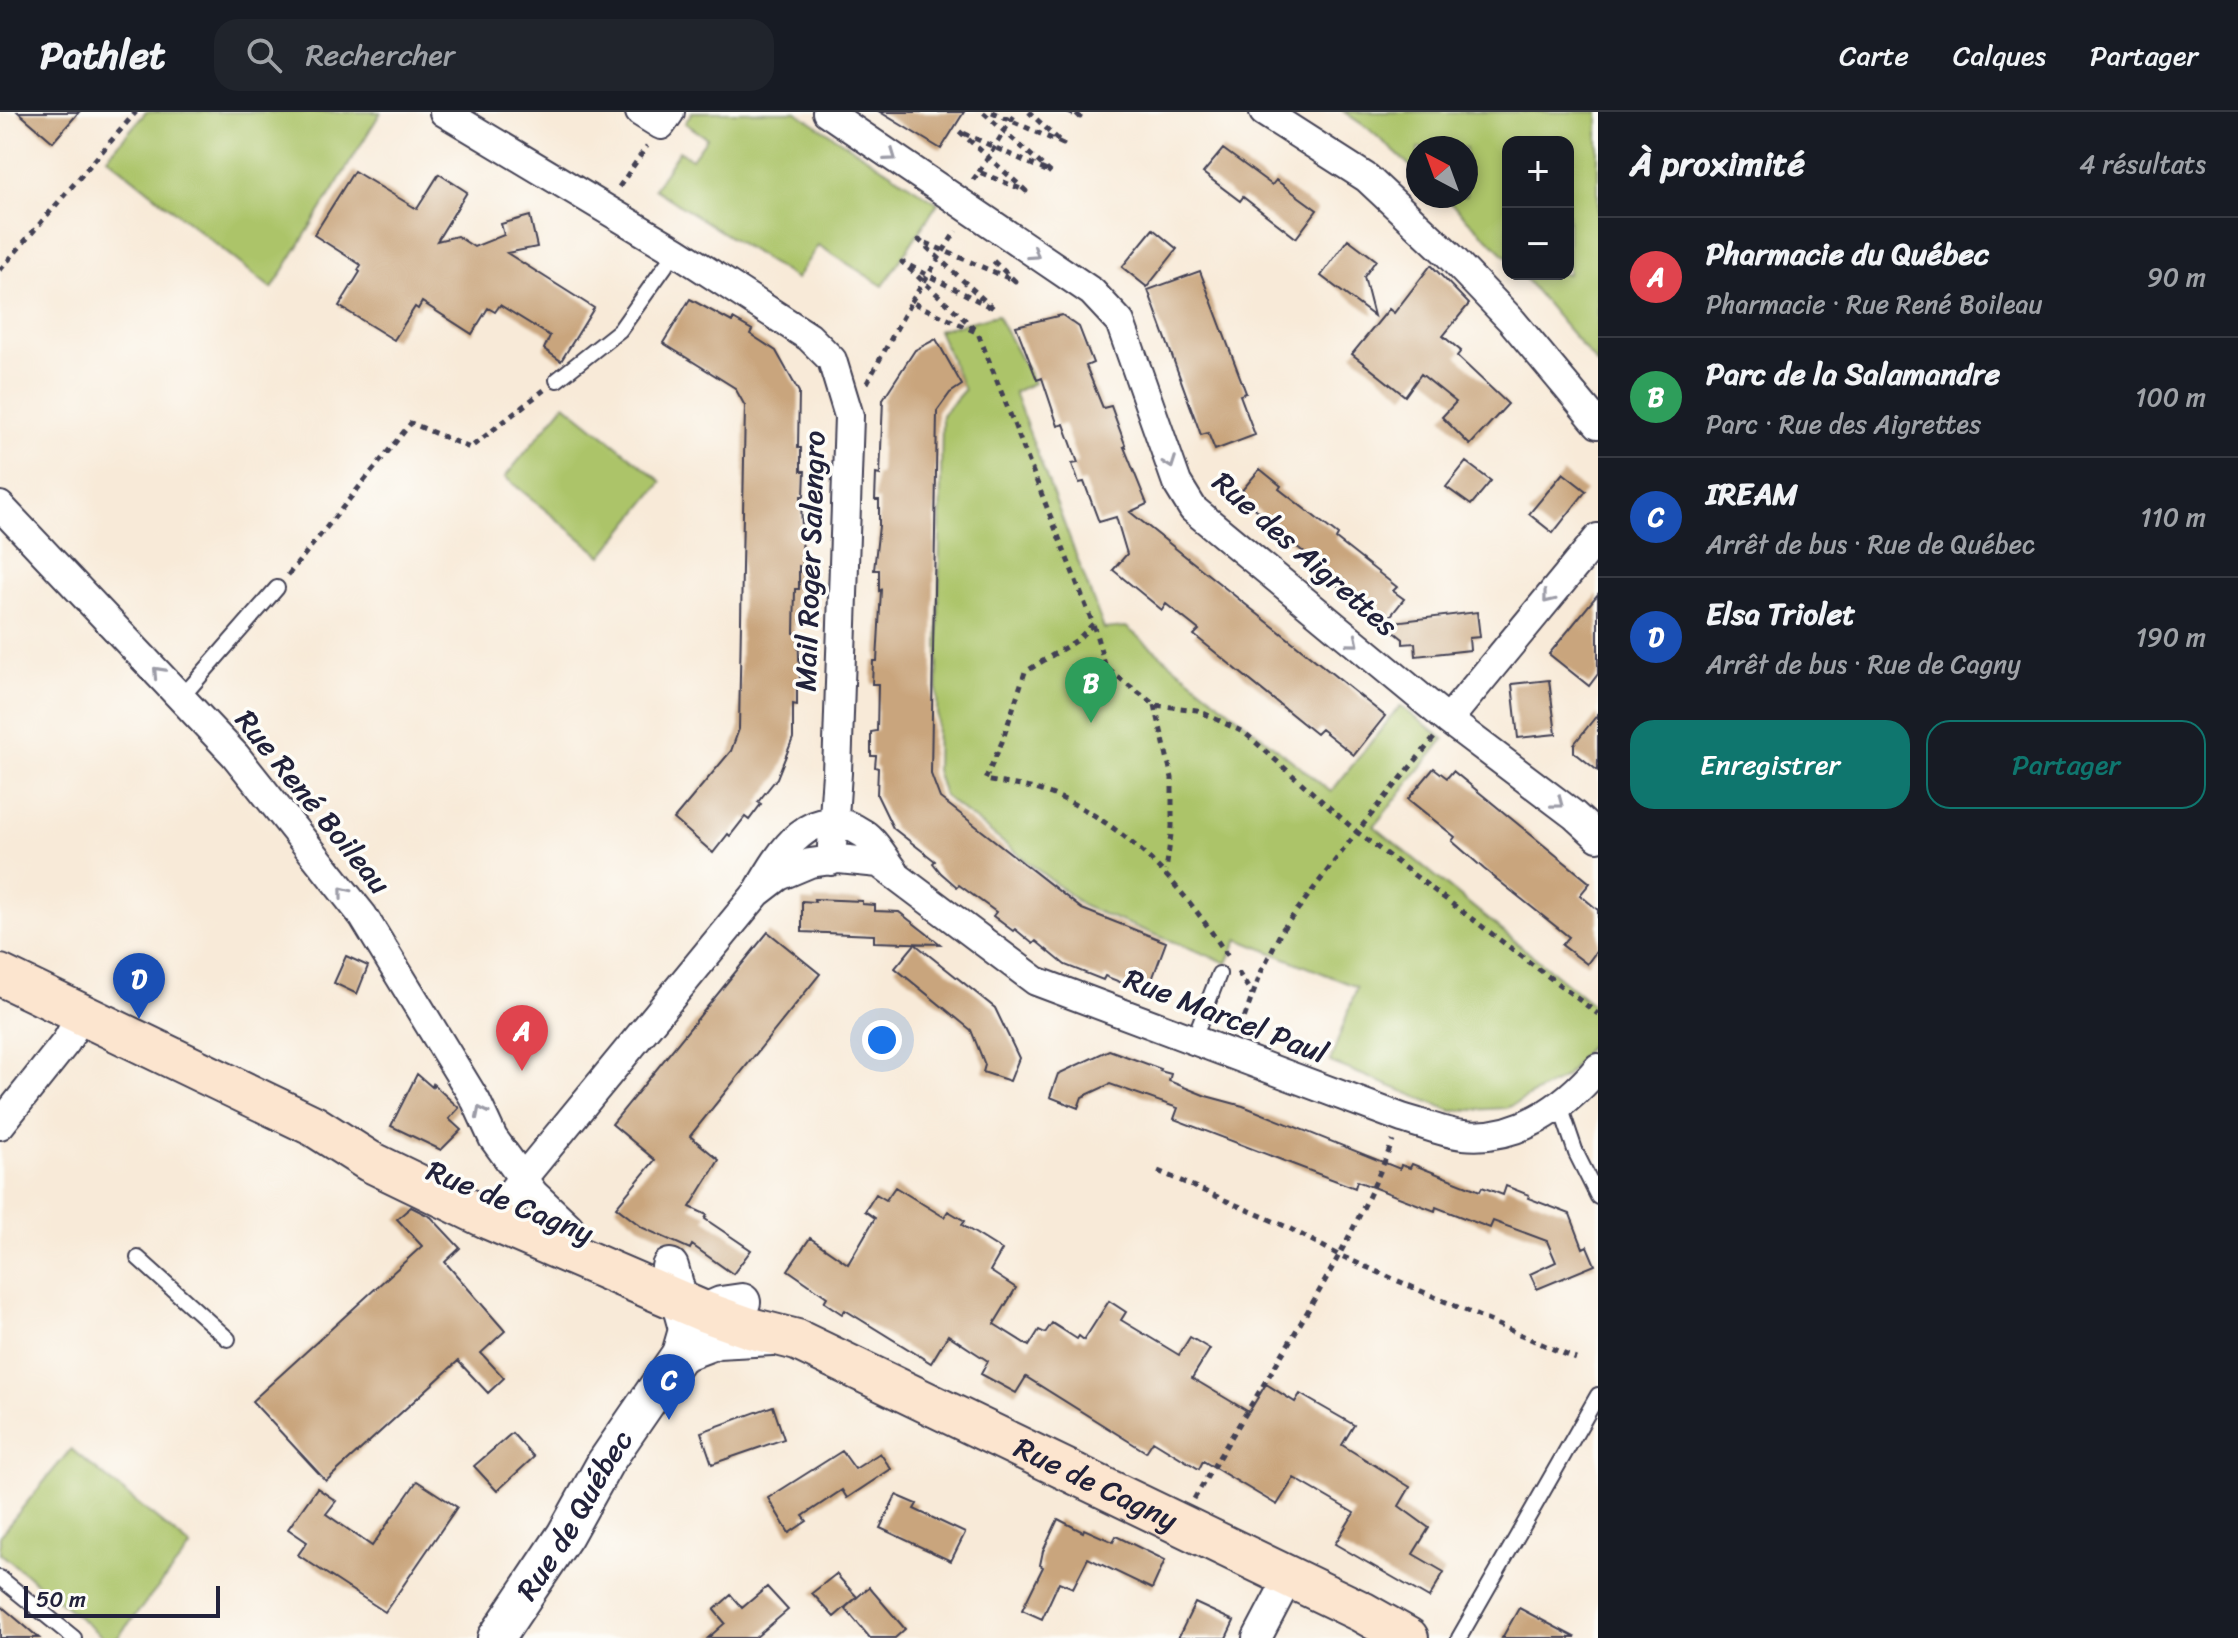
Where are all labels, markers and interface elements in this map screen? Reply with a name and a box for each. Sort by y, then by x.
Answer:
search box [214,19,774,91]
text: Pathlet [40,22,166,89]
text: Rechercher [306,28,455,82]
text: Carte [1839,31,1909,80]
text: Calques [1953,31,2046,80]
text: Partager [2090,31,2198,80]
icon: search [242,33,286,77]
text: À proximité [1630,134,1805,194]
north arrow [1406,136,1478,208]
map controls [1502,136,1574,280]
button: + [1502,136,1574,208]
text: 4 résultats [2079,141,2206,187]
one-way arrow [883,146,897,161]
button: − [1502,208,1574,280]
text: Pharmacie du Québec [1706,227,1989,281]
one-way arrow [1026,244,1040,259]
text: A [1647,254,1665,300]
text: 90 m [2147,254,2206,300]
text: Pharmacie · Rue René Boileau [1706,281,2042,327]
text: Parc de la Salamandre [1706,347,2000,401]
text: B [1648,374,1664,420]
text: 100 m [2135,374,2206,420]
text: Parc · Rue des Aigrettes [1706,401,1981,447]
street label: Mail Roger Salengro [778,430,842,692]
one-way arrow [1160,456,1177,470]
street label: Rue des Aigrettes [1199,457,1411,651]
text: IREAM [1706,467,1798,521]
text: C [1648,494,1664,540]
text: 110 m [2141,494,2206,540]
text: Arrêt de bus · Rue de Québec [1706,521,2035,567]
text: Elsa Triolet [1706,587,1855,641]
one-way arrow [1544,589,1558,604]
text: D [1648,614,1664,660]
text: 190 m [2136,614,2206,660]
one-way arrow [1344,632,1359,647]
text: Arrêt de bus · Rue de Cagny [1706,641,2021,687]
pin: B [1065,657,1117,723]
one-way arrow [153,667,167,682]
street label: Rue René Boileau [221,697,405,907]
button: Enregistrer [1630,720,1910,809]
button: Partager [1926,720,2206,809]
one-way arrow [1549,794,1564,808]
one-way arrow [339,887,354,901]
street label: Rue Marcel Paul [1116,952,1337,1080]
pin: D [113,953,165,1019]
pin: A [496,1005,548,1071]
your location [862,1020,902,1060]
one-way arrow [475,1106,491,1121]
street label: Rue de Cagny [418,1144,602,1260]
pin: C [643,1354,695,1420]
street label: Rue de Québec [501,1418,648,1612]
street label: Rue de Cagny [1005,1421,1187,1547]
text: 50 m [36,1580,86,1619]
scale bar [24,1582,220,1618]

